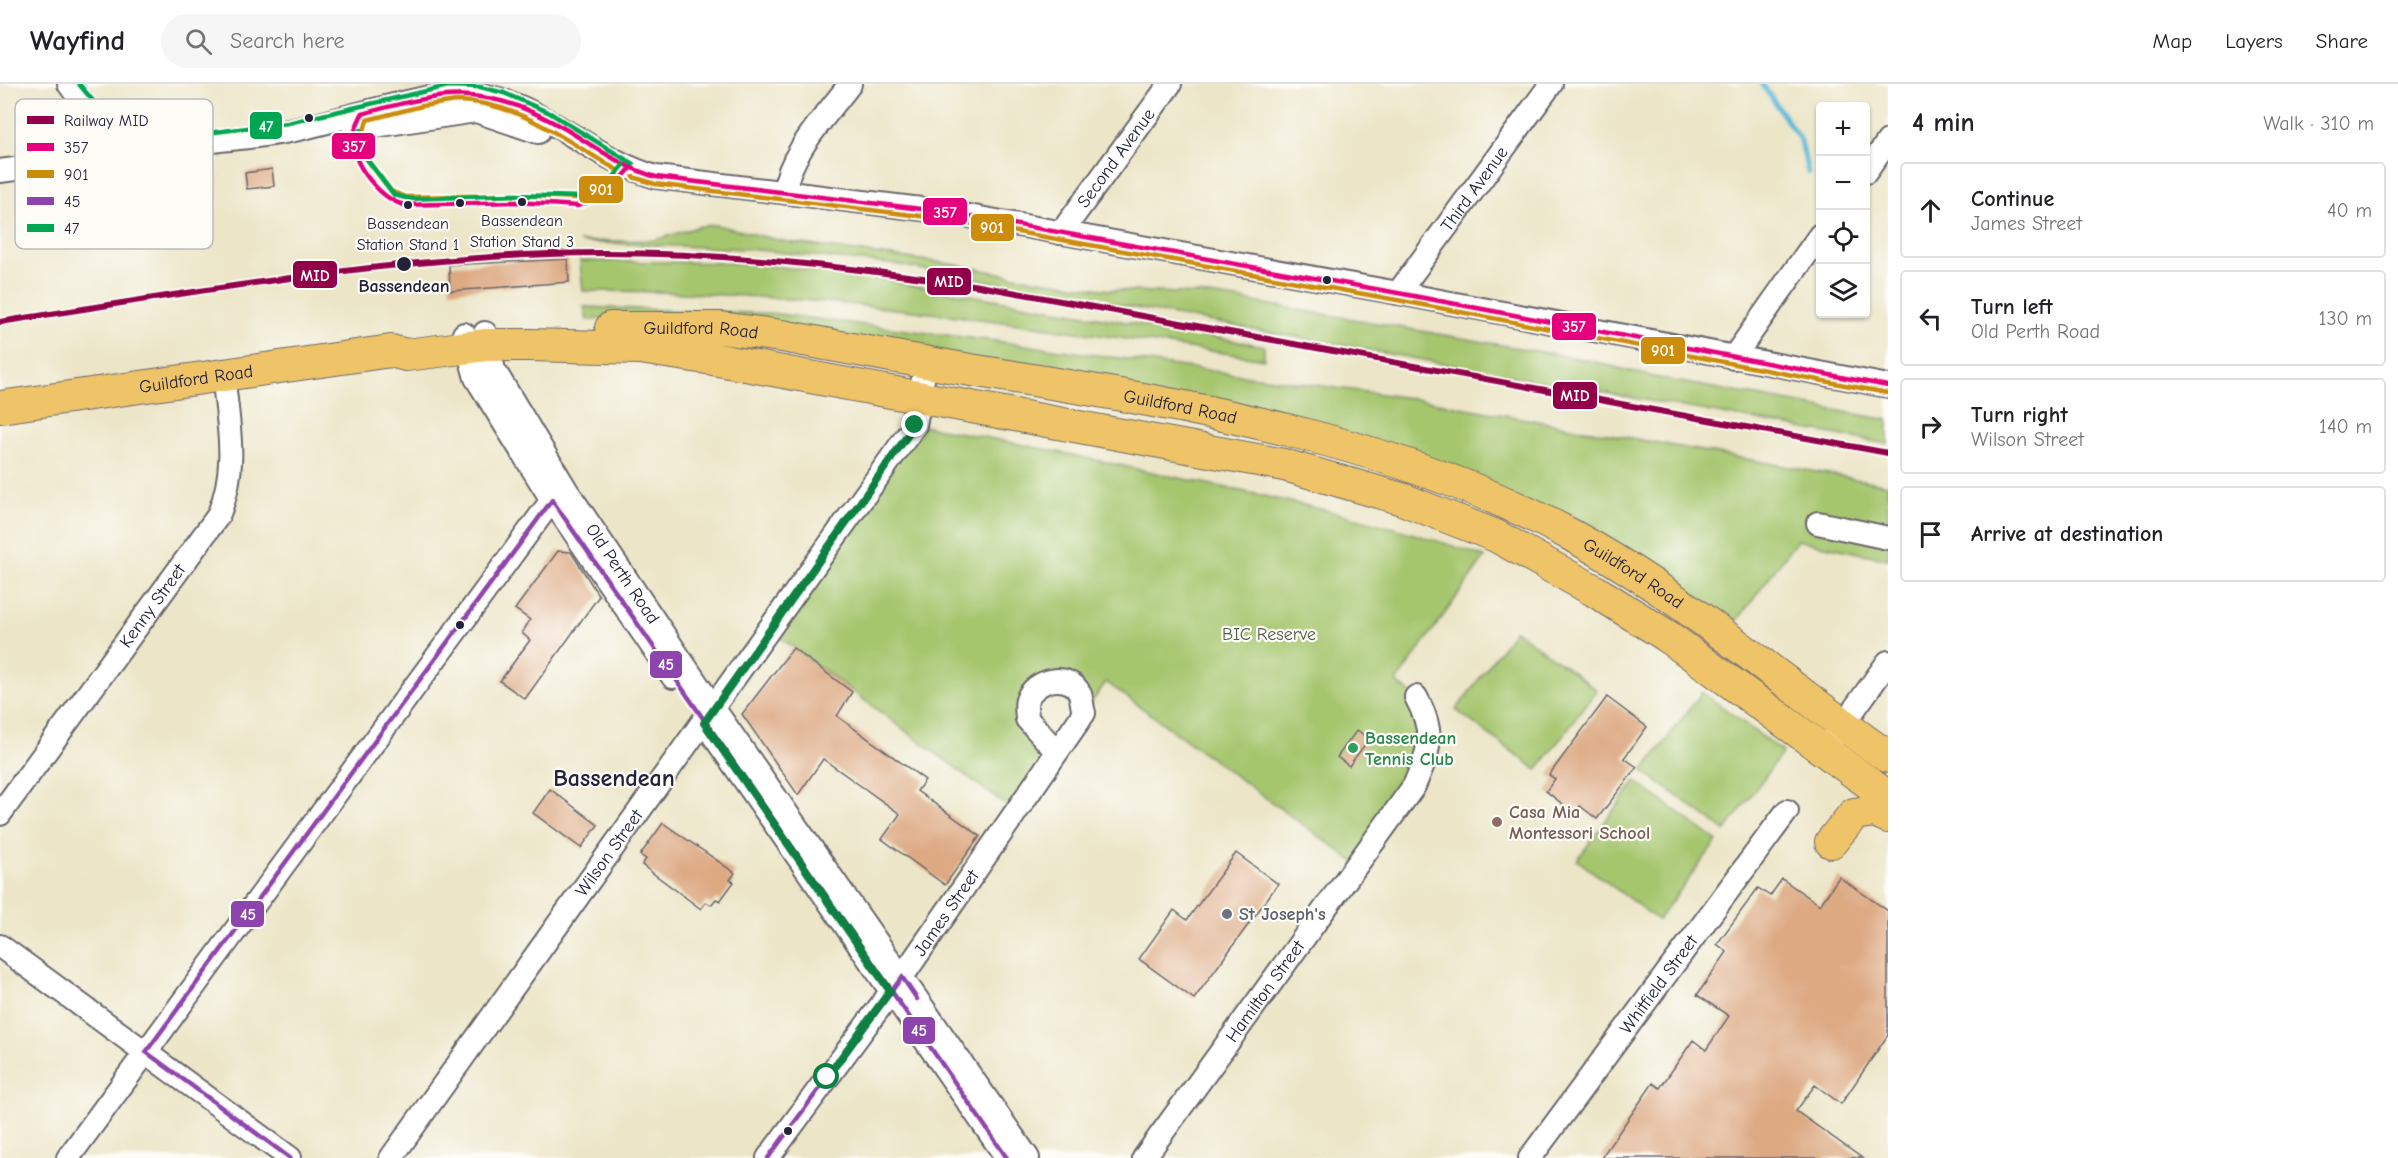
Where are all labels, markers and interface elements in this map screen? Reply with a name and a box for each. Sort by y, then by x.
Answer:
search box [161,14,581,68]
text: Wayfind [30,25,125,57]
icon: search [182,25,215,58]
text: Search here [230,28,345,54]
text: Map [2153,29,2192,53]
text: Layers [2225,29,2283,53]
text: Share [2316,29,2368,53]
legend [15,99,213,249]
map controls [1816,102,1870,318]
button: + [1816,102,1870,156]
street label: Second Avenue [1073,105,1160,212]
text: 4 min [1912,108,1975,138]
line badge: 47 [249,111,283,140]
text: Railway MID [64,112,149,130]
unlabelled marker [303,112,315,124]
text: Walk · 310 m [2263,112,2374,135]
text: 47 [259,118,274,136]
line badge: 357 [331,132,376,160]
text: 357 [342,138,367,156]
text: 357 [64,139,89,157]
street label: Third Avenue [1437,143,1513,236]
button: − [1816,156,1870,210]
text: 901 [64,166,89,184]
line badge: 901 [578,175,624,204]
text: 901 [589,181,613,199]
text: Continue [1971,186,2054,212]
text: 45 [64,193,80,211]
icon: ahead [1914,194,1947,227]
marker: Bassendean Station Stand 3 [516,196,528,208]
unlabelled marker [454,197,466,209]
line badge: 357 [922,197,968,226]
marker: Bassendean Station Stand 1 [402,199,414,211]
text: 40 m [2327,199,2372,222]
text: 357 [933,204,958,222]
button: locate [1816,210,1870,264]
place label: Bassendean Station Stand 3 [470,212,574,251]
text: James Street [1971,212,2082,235]
line badge: 901 [970,213,1015,242]
place label: Bassendean Station Stand 1 [357,215,459,254]
text: 901 [980,219,1004,237]
text: 47 [64,220,80,238]
marker: Bassendean [395,255,413,273]
line badge: MID [292,260,338,289]
button: layers [1816,264,1870,318]
text: MID [300,267,330,285]
line badge: MID [926,267,972,296]
text: MID [934,273,964,291]
unlabelled marker [1321,274,1333,286]
place label: Bassendean [358,276,450,297]
text: Turn left [1971,294,2053,320]
icon: left [1914,302,1947,335]
text: 130 m [2319,307,2372,330]
line badge: 357 [1551,312,1597,341]
street label: Guildford Road [644,318,759,344]
text: 357 [1562,318,1587,336]
text: Old Perth Road [1971,320,2100,343]
line badge: 901 [1640,336,1686,365]
text: 901 [1651,342,1675,360]
street label: Guildford Road [138,361,254,398]
line badge: MID [1552,381,1598,410]
street label: Guildford Road [1122,386,1239,429]
text: MID [1560,387,1590,405]
text: Turn right [1971,402,2068,428]
icon: right [1914,410,1947,443]
route end [901,411,927,437]
text: 140 m [2319,415,2372,438]
text: Wilson Street [1971,428,2084,451]
icon: arrive [1914,518,1947,551]
street label: Old Perth Road [581,520,663,628]
text: Arrive at destination [1971,521,2163,547]
street label: Guildford Road [1579,534,1687,614]
street label: Kenny Street [115,560,191,652]
unlabelled marker [454,619,466,631]
park label: BIC Reserve [1222,624,1316,645]
line badge: 45 [649,650,683,679]
text: 45 [658,656,674,674]
place label: Bassendean Tennis Club [1365,728,1456,770]
marker: Bassendean Tennis Club [1346,741,1360,755]
district label: Bassendean [553,764,675,792]
place label: Casa Mia Montessori School [1509,802,1650,844]
street label: Wilson Street [571,805,648,901]
marker: Casa Mia Montessori School [1490,815,1504,829]
street label: James Street [910,865,984,960]
line badge: 45 [230,900,265,928]
place label: St Joseph's [1239,904,1326,925]
text: 45 [240,906,256,924]
marker: St Joseph's [1220,907,1234,921]
street label: Whitfield Street [1616,931,1703,1038]
street label: Hamilton Street [1222,936,1310,1047]
line badge: 45 [902,1016,936,1045]
text: 45 [911,1022,927,1040]
route start [813,1063,839,1089]
unlabelled marker [782,1125,794,1137]

